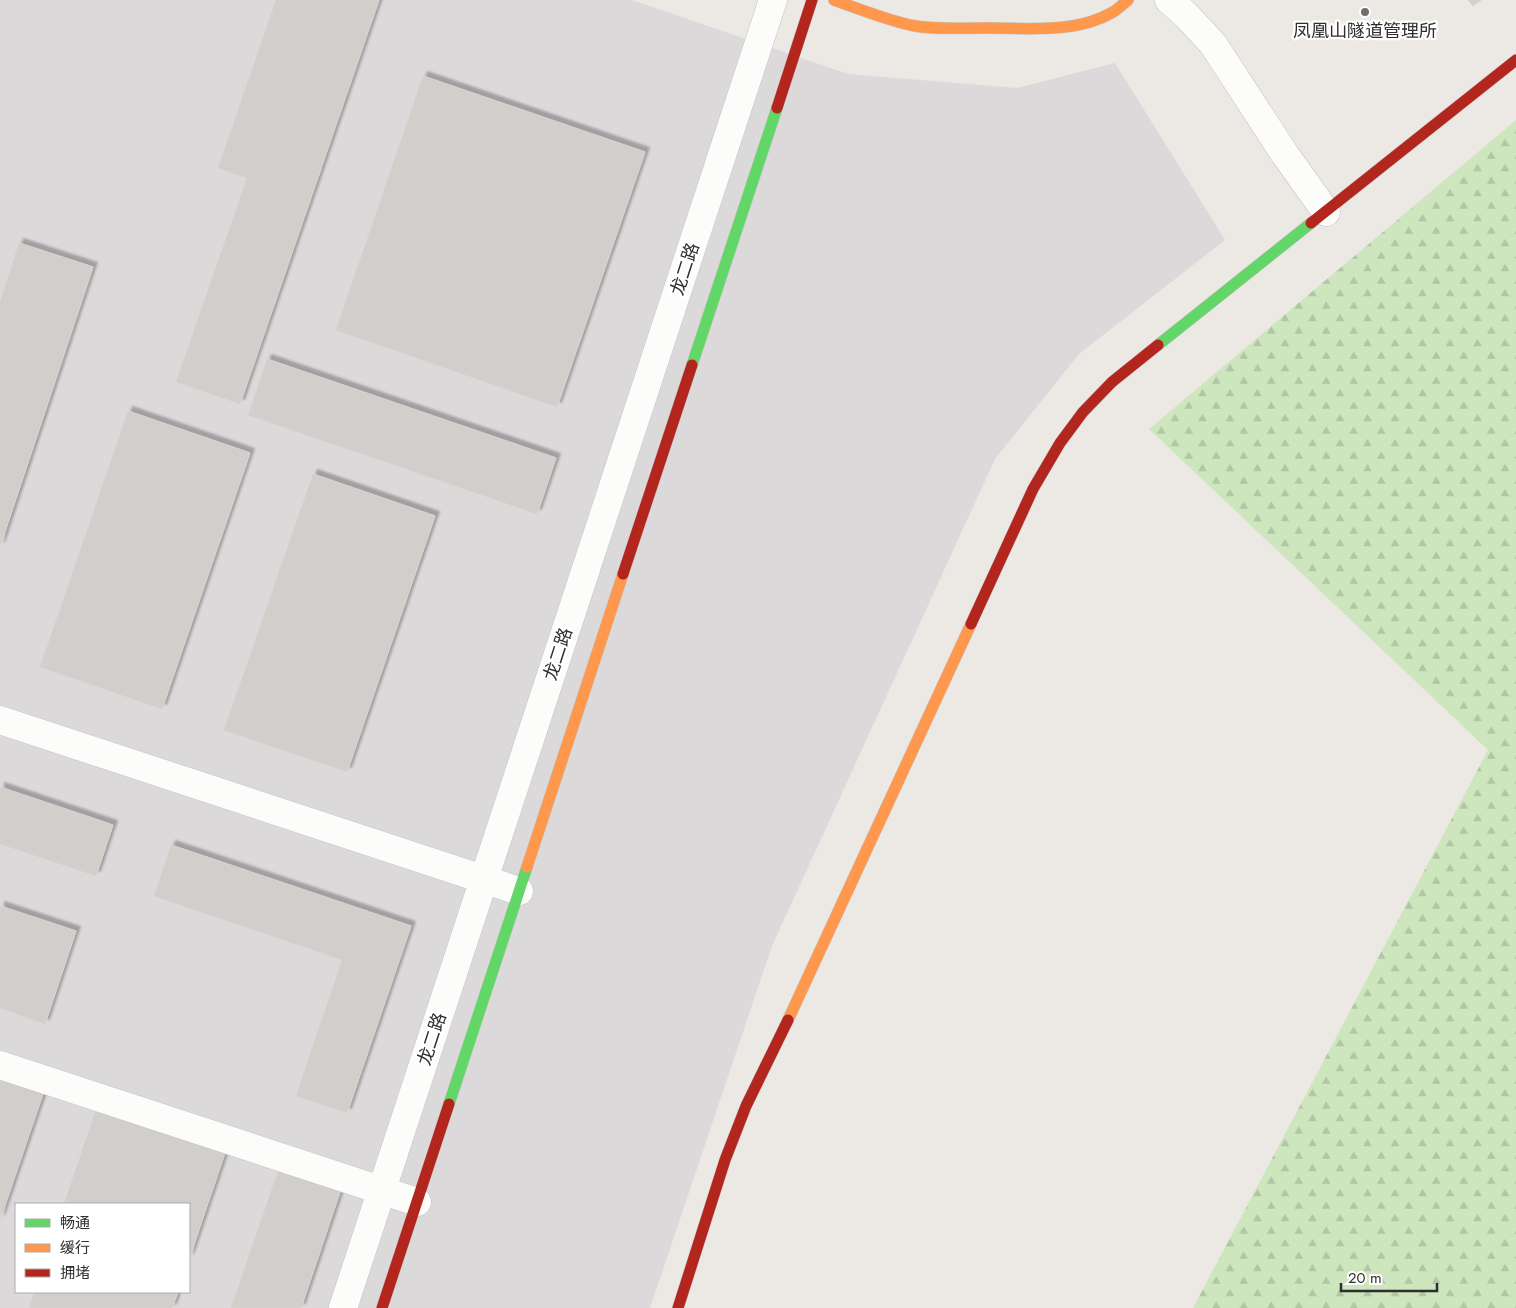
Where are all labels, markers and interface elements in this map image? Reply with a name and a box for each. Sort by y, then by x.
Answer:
marker: 凤凰山隧道管理所 [1359,6,1371,18]
place label: 凤凰山隧道管理所 [1293,18,1437,44]
street label: 龙二路 [664,239,706,299]
street label: 龙二路 [537,624,579,684]
street label: 龙二路 [411,1009,453,1069]
legend [15,1203,190,1293]
text: 畅通 [60,1212,90,1234]
text: 缓行 [60,1237,90,1259]
scale bar [1341,1260,1437,1292]
text: 拥堵 [60,1262,90,1284]
text: 20 m [1348,1267,1382,1289]

